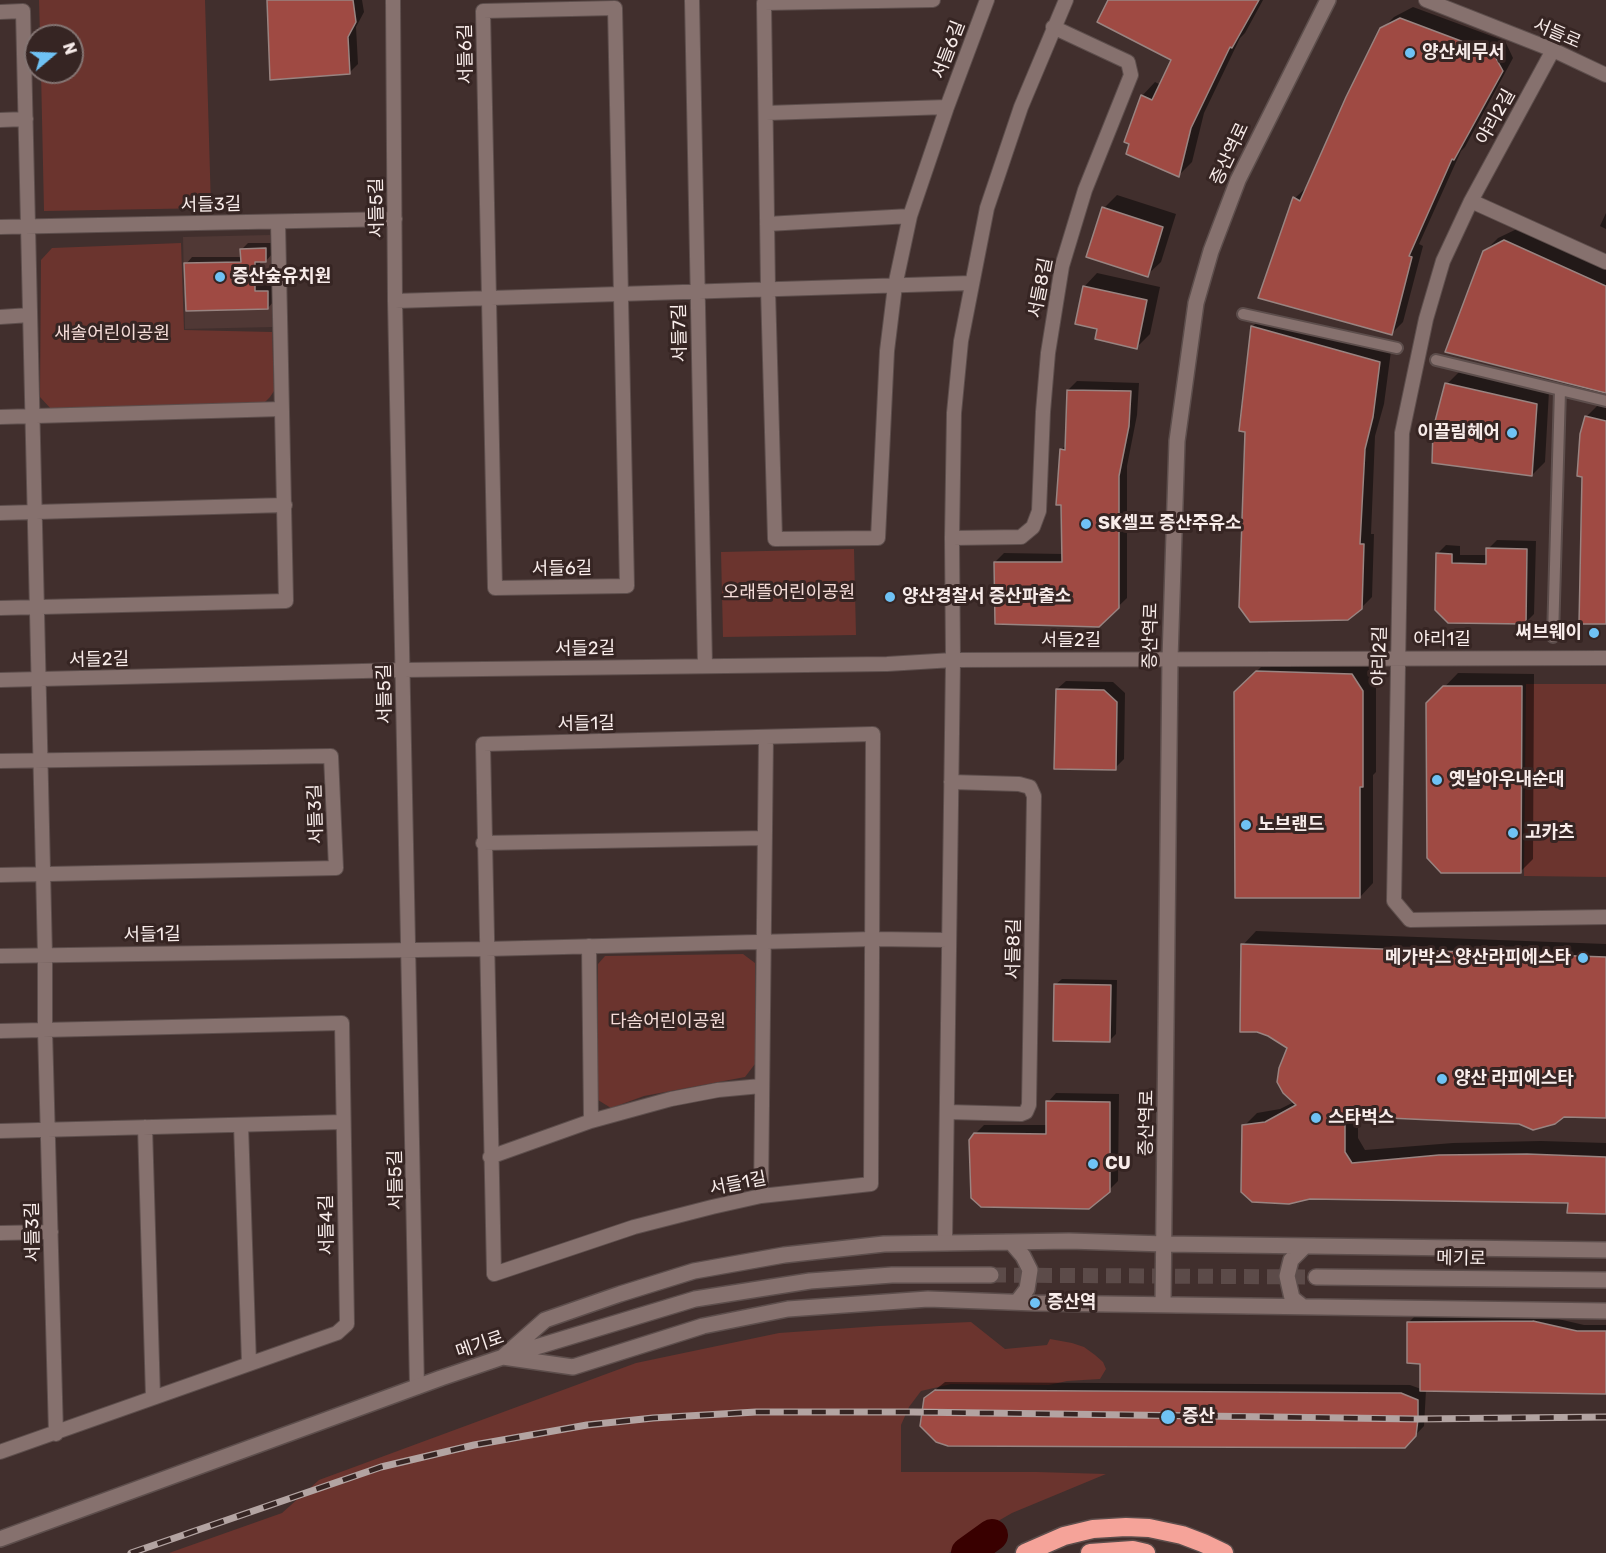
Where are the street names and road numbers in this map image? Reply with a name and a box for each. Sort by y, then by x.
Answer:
street label: 서들로 [1530,14,1584,54]
street label: 서들6길 [928,18,970,82]
street label: 서들6길 [455,24,477,84]
street label: 야리2길 [1472,85,1520,149]
street label: 증산역로 [1206,119,1254,189]
street label: 서들5길 [366,178,388,238]
street label: 서들3길 [181,194,241,216]
street label: 서들8길 [1025,256,1057,320]
street label: 서들7길 [669,303,691,363]
street label: 서들6길 [532,558,592,580]
street label: 증산역로 [1140,603,1162,669]
street label: 야리2길 [1369,626,1391,686]
street label: 야리1길 [1413,629,1471,651]
street label: 서들2길 [1041,630,1101,652]
street label: 서들2길 [555,638,615,660]
street label: 서들2길 [69,649,129,671]
street label: 서들5길 [374,664,396,724]
street label: 서들1길 [557,713,615,735]
street label: 서들3길 [304,783,328,845]
street label: 서들8길 [1003,918,1025,980]
street label: 서들1길 [123,924,181,946]
street label: 증산역로 [1136,1090,1158,1156]
street label: 서들5길 [385,1150,407,1210]
street label: 서들1길 [708,1168,768,1200]
street label: 서들4길 [316,1194,338,1256]
street label: 서들3길 [22,1202,44,1262]
street label: 메기로 [1436,1248,1486,1270]
street label: 메기로 [453,1327,507,1363]

